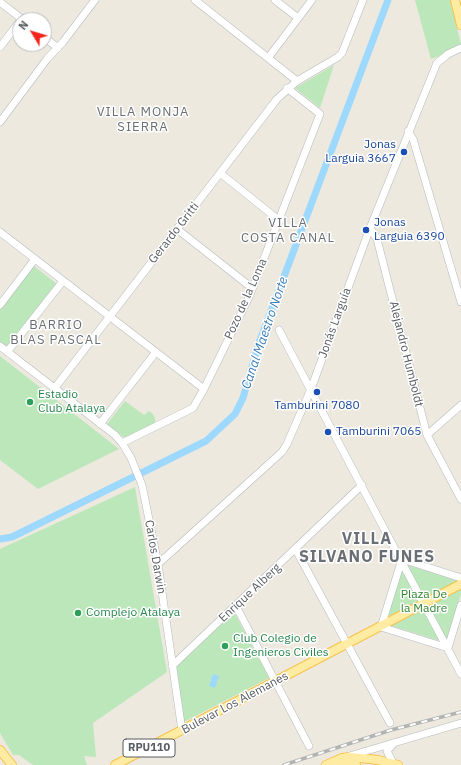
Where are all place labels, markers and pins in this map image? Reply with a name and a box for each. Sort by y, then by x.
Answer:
place label: Jonas Larguia 3667 [325,138,396,166]
marker: Jonas Larguia 3667 [399,147,409,157]
place label: Jonas Larguia 6390 [374,216,445,244]
marker: Jonas Larguia 6390 [361,225,371,235]
marker: Tamburini 7080 [312,387,322,397]
place label: Estadio Club Atalaya [38,388,105,416]
marker: Estadio Club Atalaya [25,397,35,407]
place label: Tamburini 7080 [274,399,360,413]
place label: Tamburini 7065 [336,425,422,439]
marker: Tamburini 7065 [323,427,333,437]
place label: Complejo Atalaya [86,606,180,620]
marker: Complejo Atalaya [73,608,83,618]
place label: Club Colegio de Ingenieros Civiles [233,632,329,660]
marker: Club Colegio de Ingenieros Civiles [220,641,230,651]

